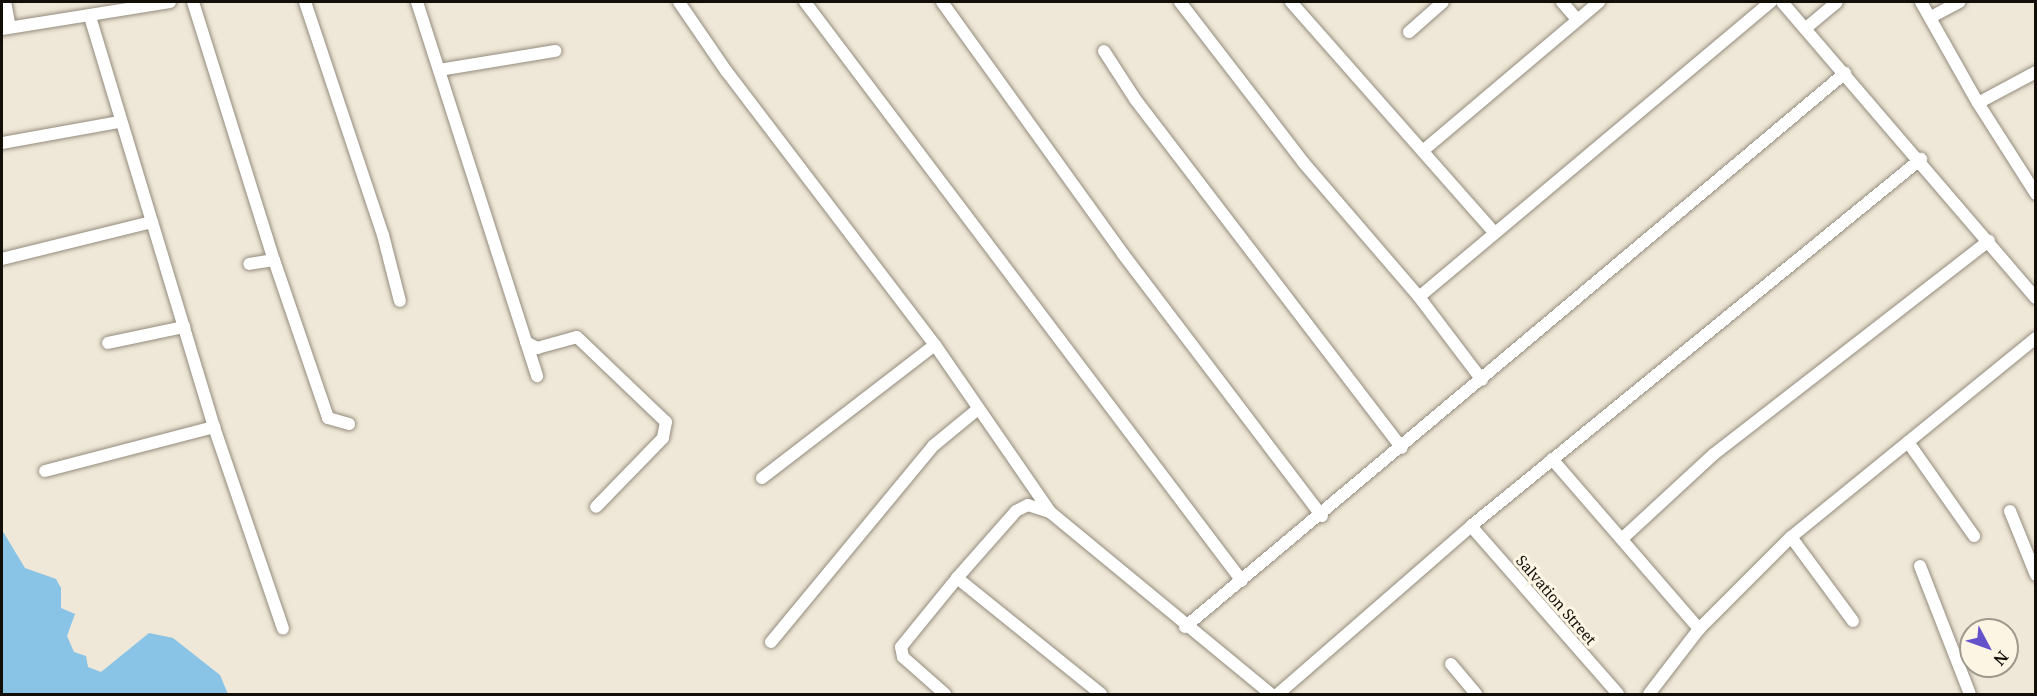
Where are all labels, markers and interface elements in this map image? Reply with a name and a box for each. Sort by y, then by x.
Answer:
street label: Salvation Street [1512,552,1600,648]
north arrow [1959,618,2019,678]
text: N [1989,647,2014,670]

